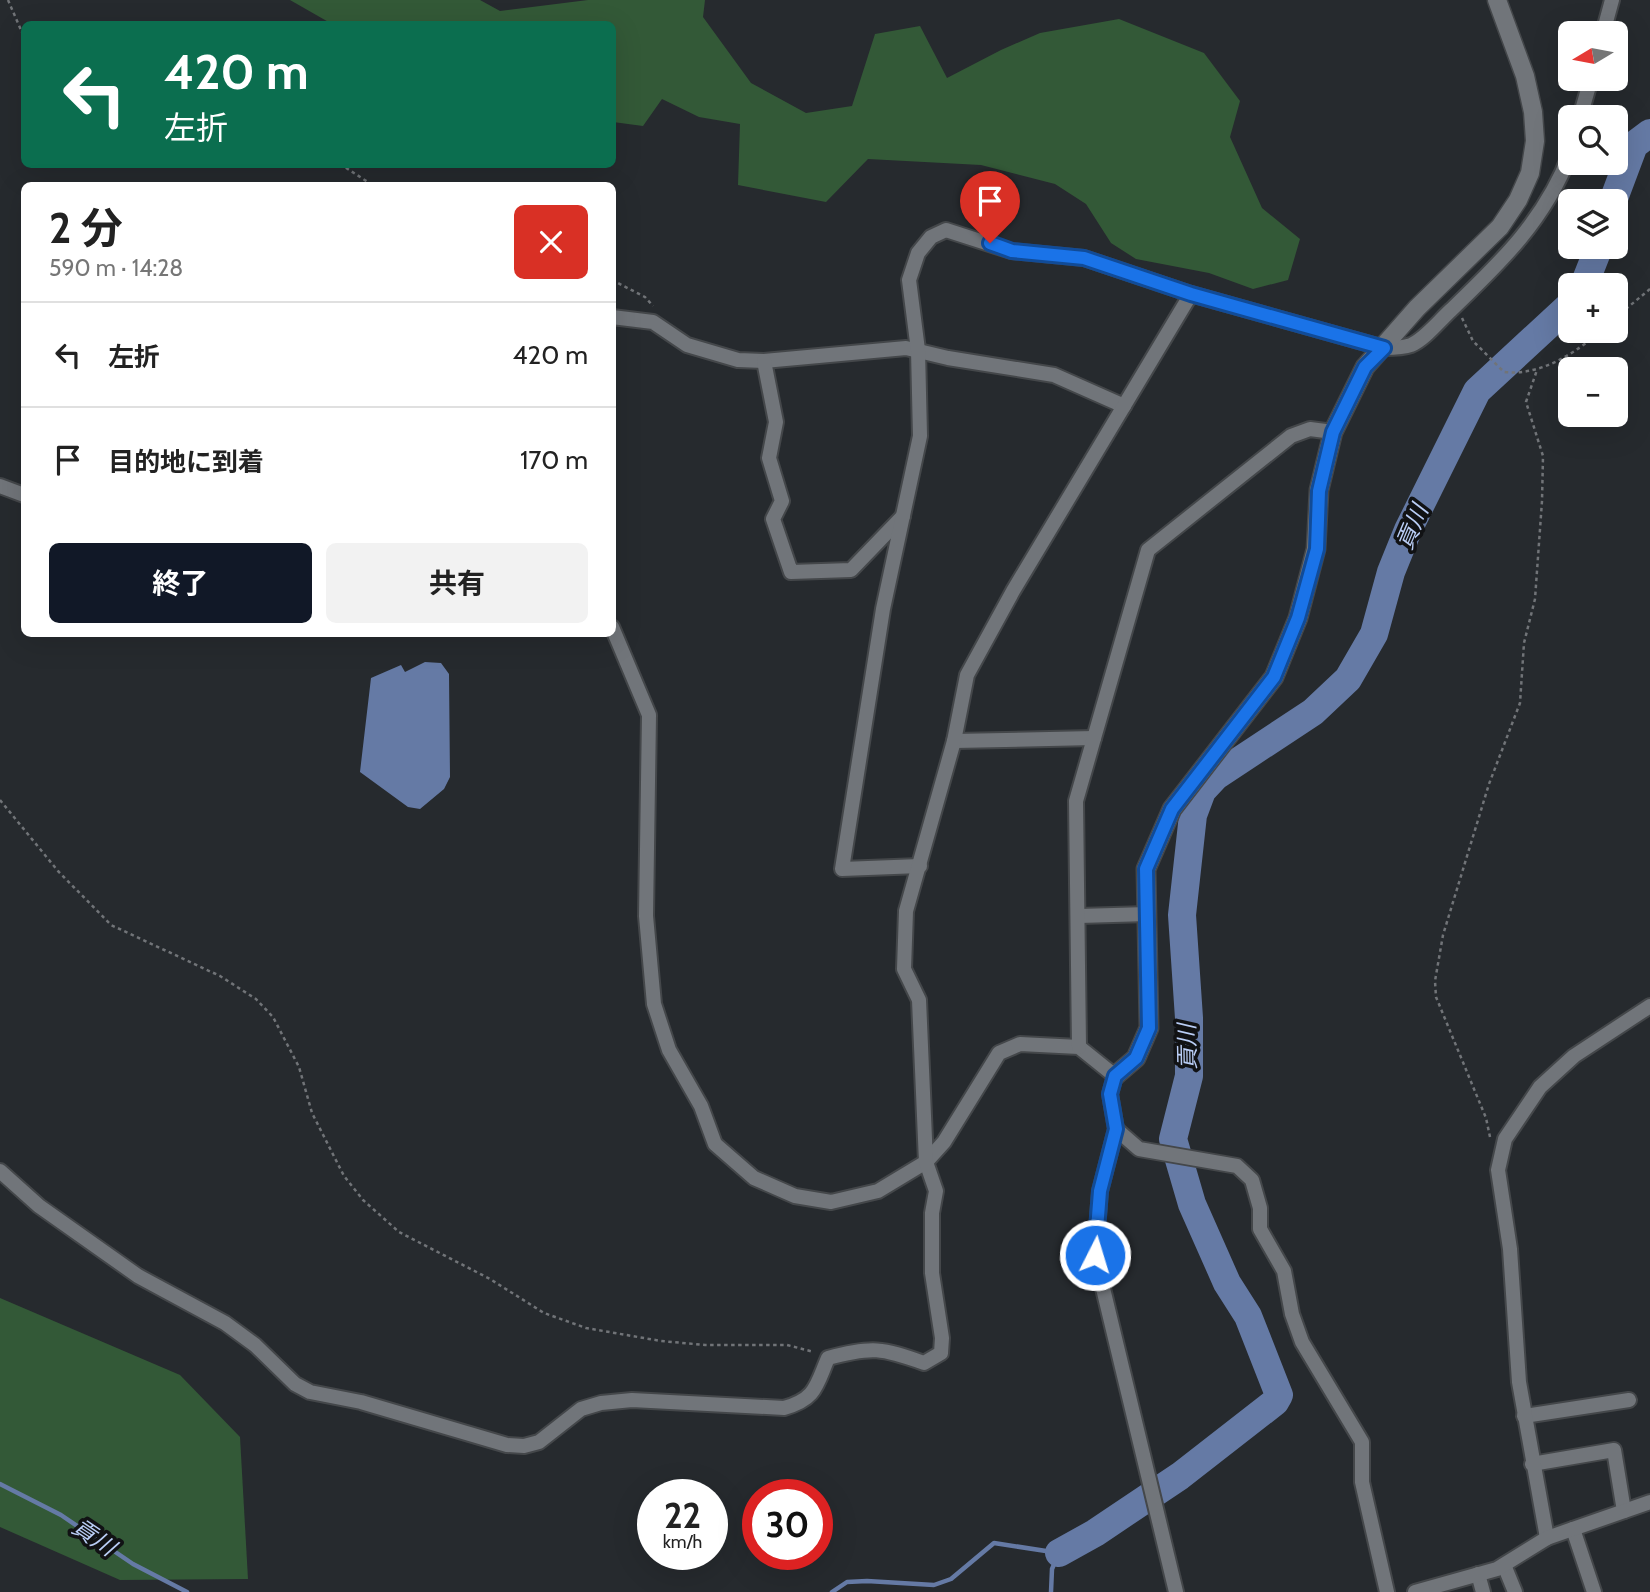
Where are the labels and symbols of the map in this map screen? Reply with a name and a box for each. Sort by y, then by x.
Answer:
north arrow [1558,21,1628,91]
pin [960,171,1020,243]
water label: 貢川 [1390,498,1435,554]
water label: 貢川 [1173,1021,1201,1070]
position arrow [1058,1218,1132,1292]
speed limit sign: 30 [742,1479,833,1570]
water label: 貢川 [67,1513,123,1563]

